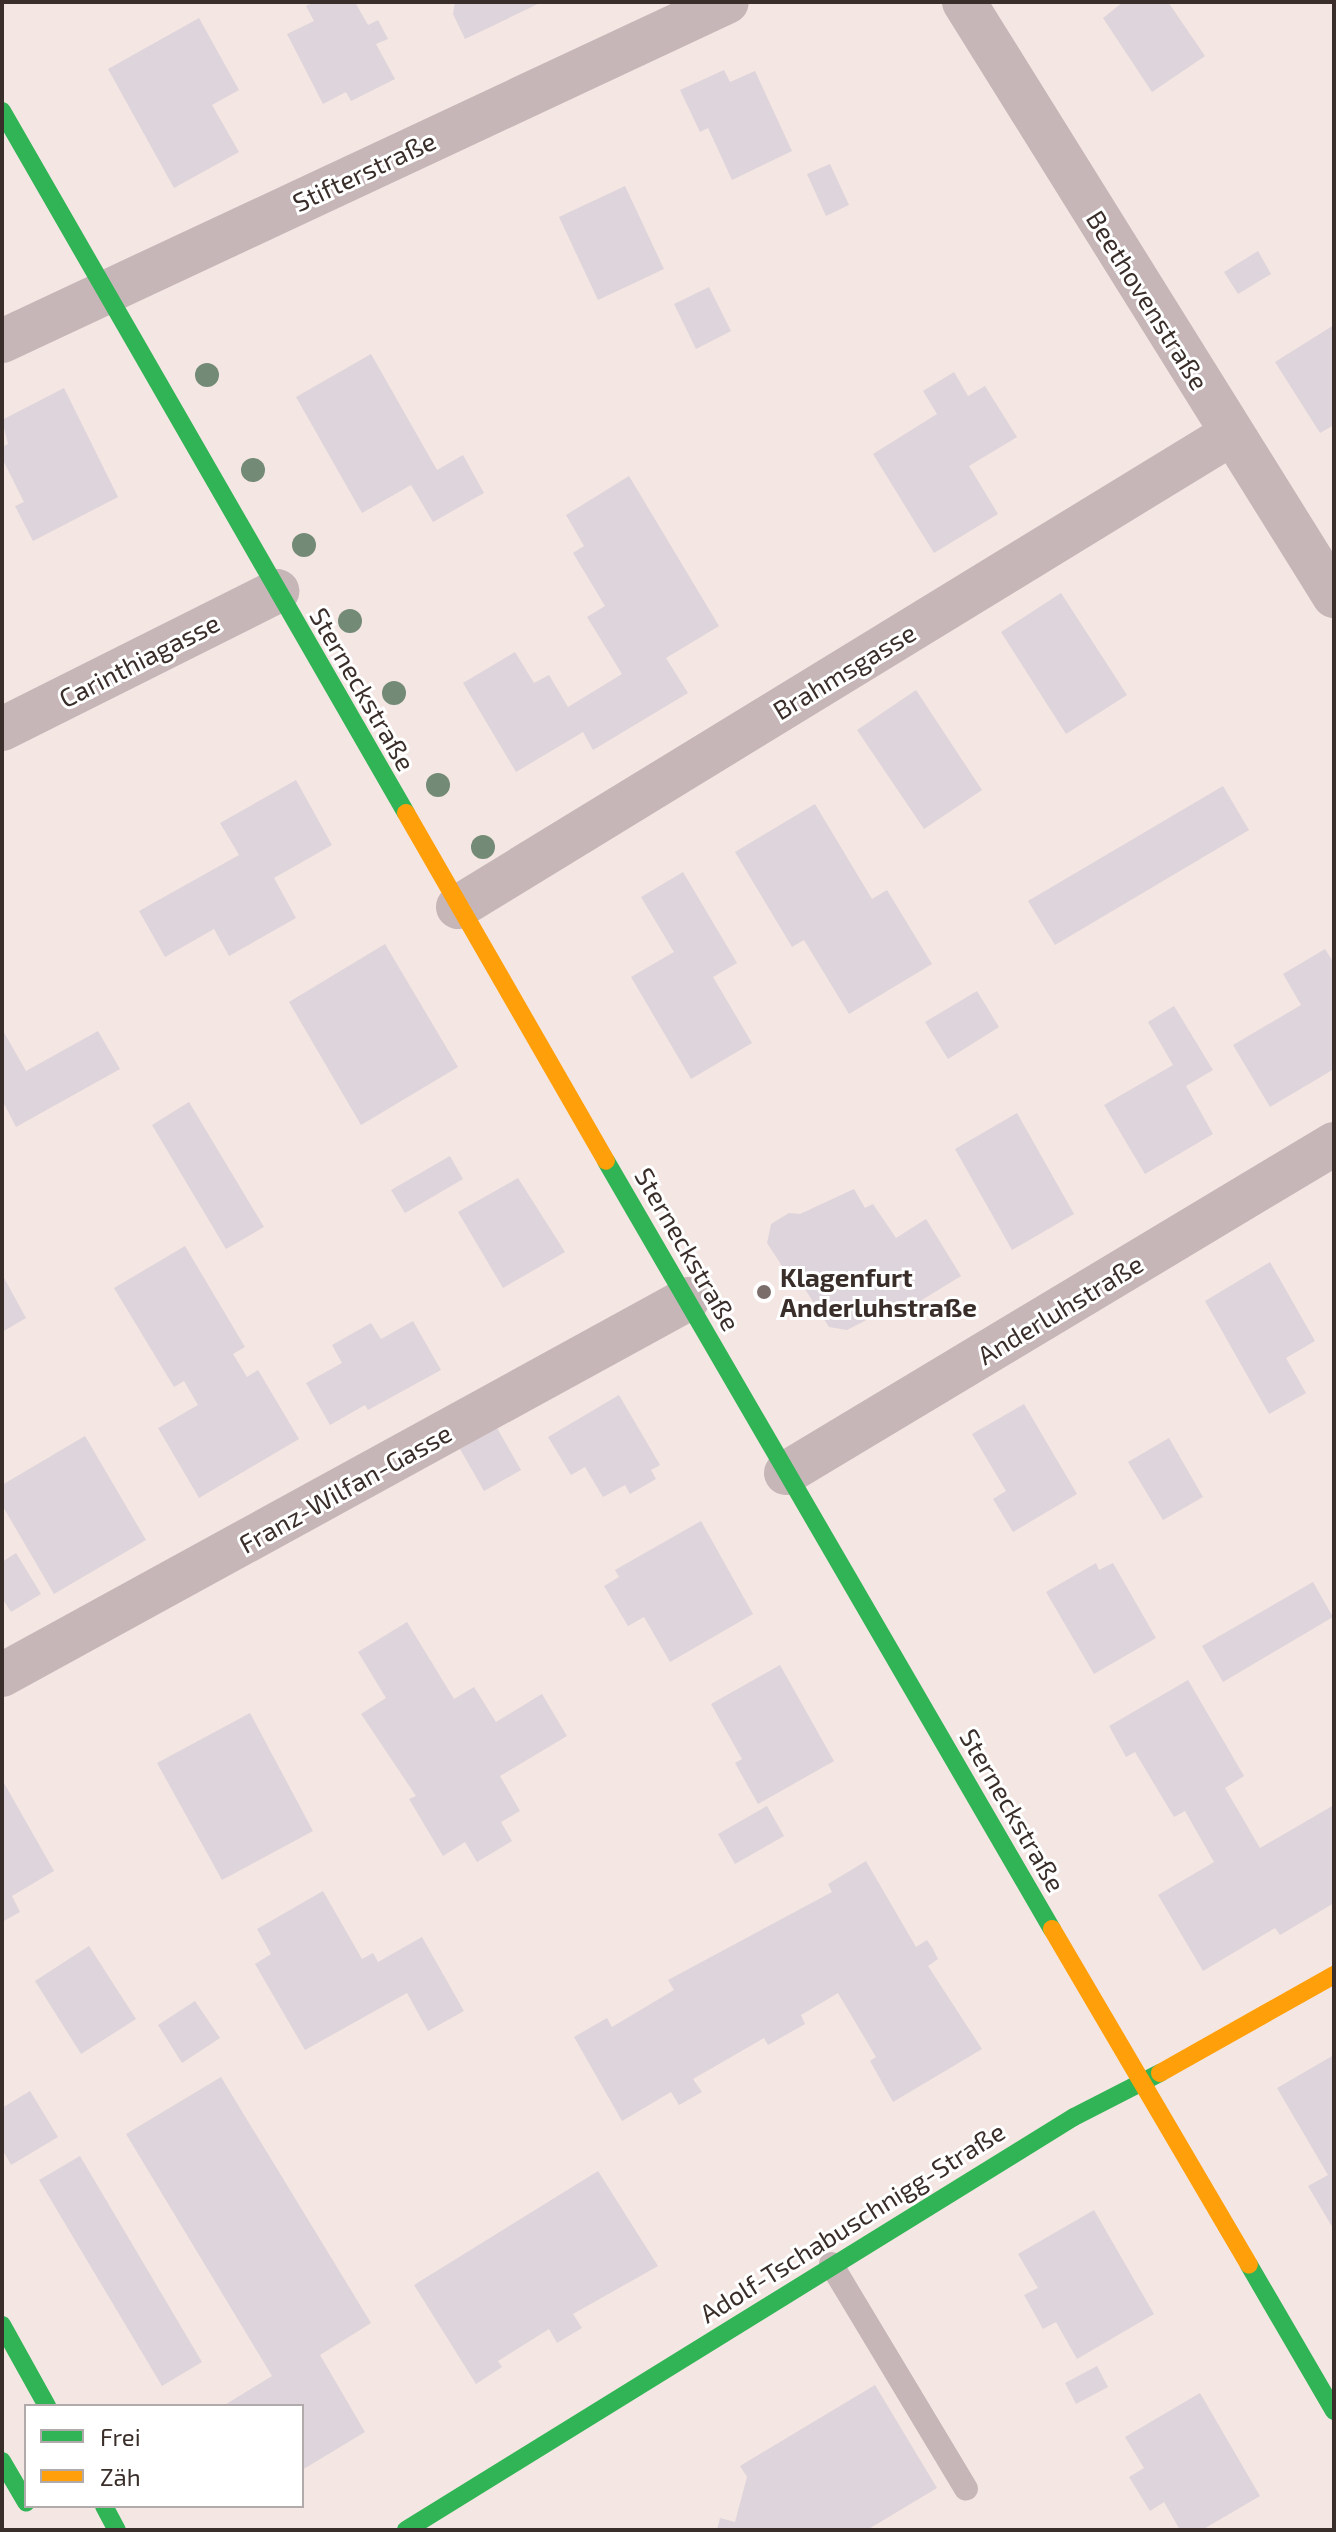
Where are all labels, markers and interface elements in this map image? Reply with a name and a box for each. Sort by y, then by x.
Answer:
street label: Stifterstraße [287,124,441,218]
street label: Beethovenstraße [1080,205,1216,395]
street label: Sterneckstraße [304,602,422,776]
street label: Carinthiagasse [54,606,224,714]
street label: Brahmsgasse [767,616,921,726]
street label: Sterneckstraße [629,1162,747,1336]
street label: Anderluhstraße [972,1247,1148,1371]
place label: Klagenfurt Anderluhstraße [780,1261,977,1322]
marker: Klagenfurt Anderluhstraße [755,1283,773,1301]
street label: Franz-Wilfan-Gasse [233,1417,457,1559]
street label: Sterneckstraße [954,1723,1072,1897]
street label: Adolf-Tschabuschnigg-Straße [694,2115,1010,2329]
legend [24,2404,304,2508]
text: Frei [100,2422,141,2451]
text: Zäh [100,2462,141,2491]

